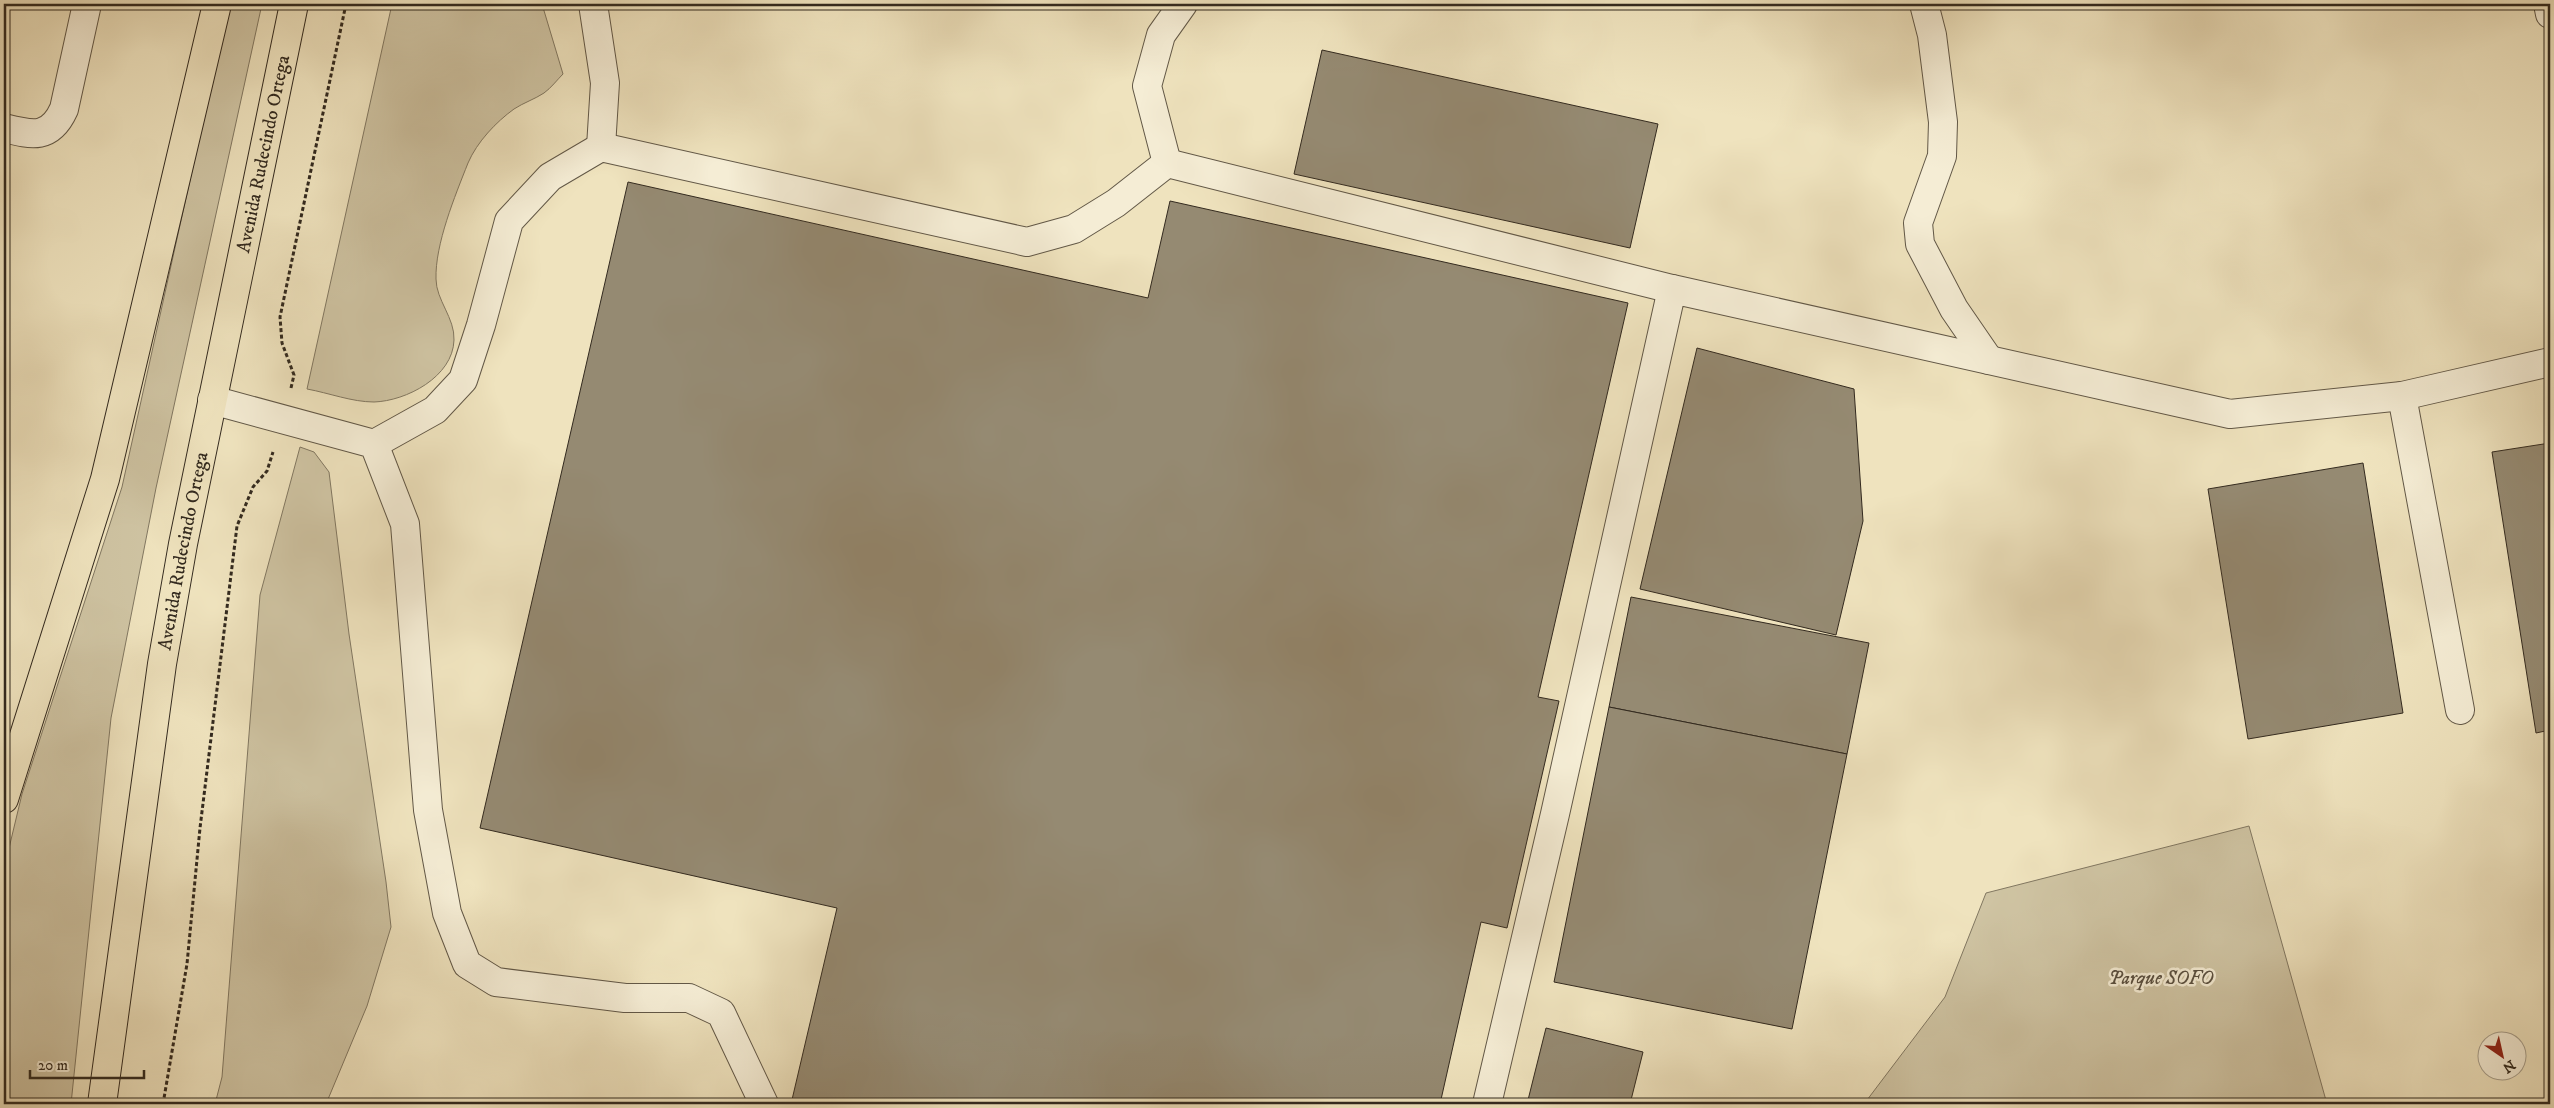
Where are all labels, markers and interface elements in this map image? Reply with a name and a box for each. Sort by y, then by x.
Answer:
street label: Avenida Rudecindo Ortega [232,53,295,255]
street label: Avenida Rudecindo Ortega [153,450,213,652]
park label: Parque SOFO [2108,967,2214,991]
north arrow [2476,1030,2526,1080]
scale bar [30,1048,144,1080]
text: N [2498,1055,2519,1077]
text: 20 m [38,1056,68,1075]

